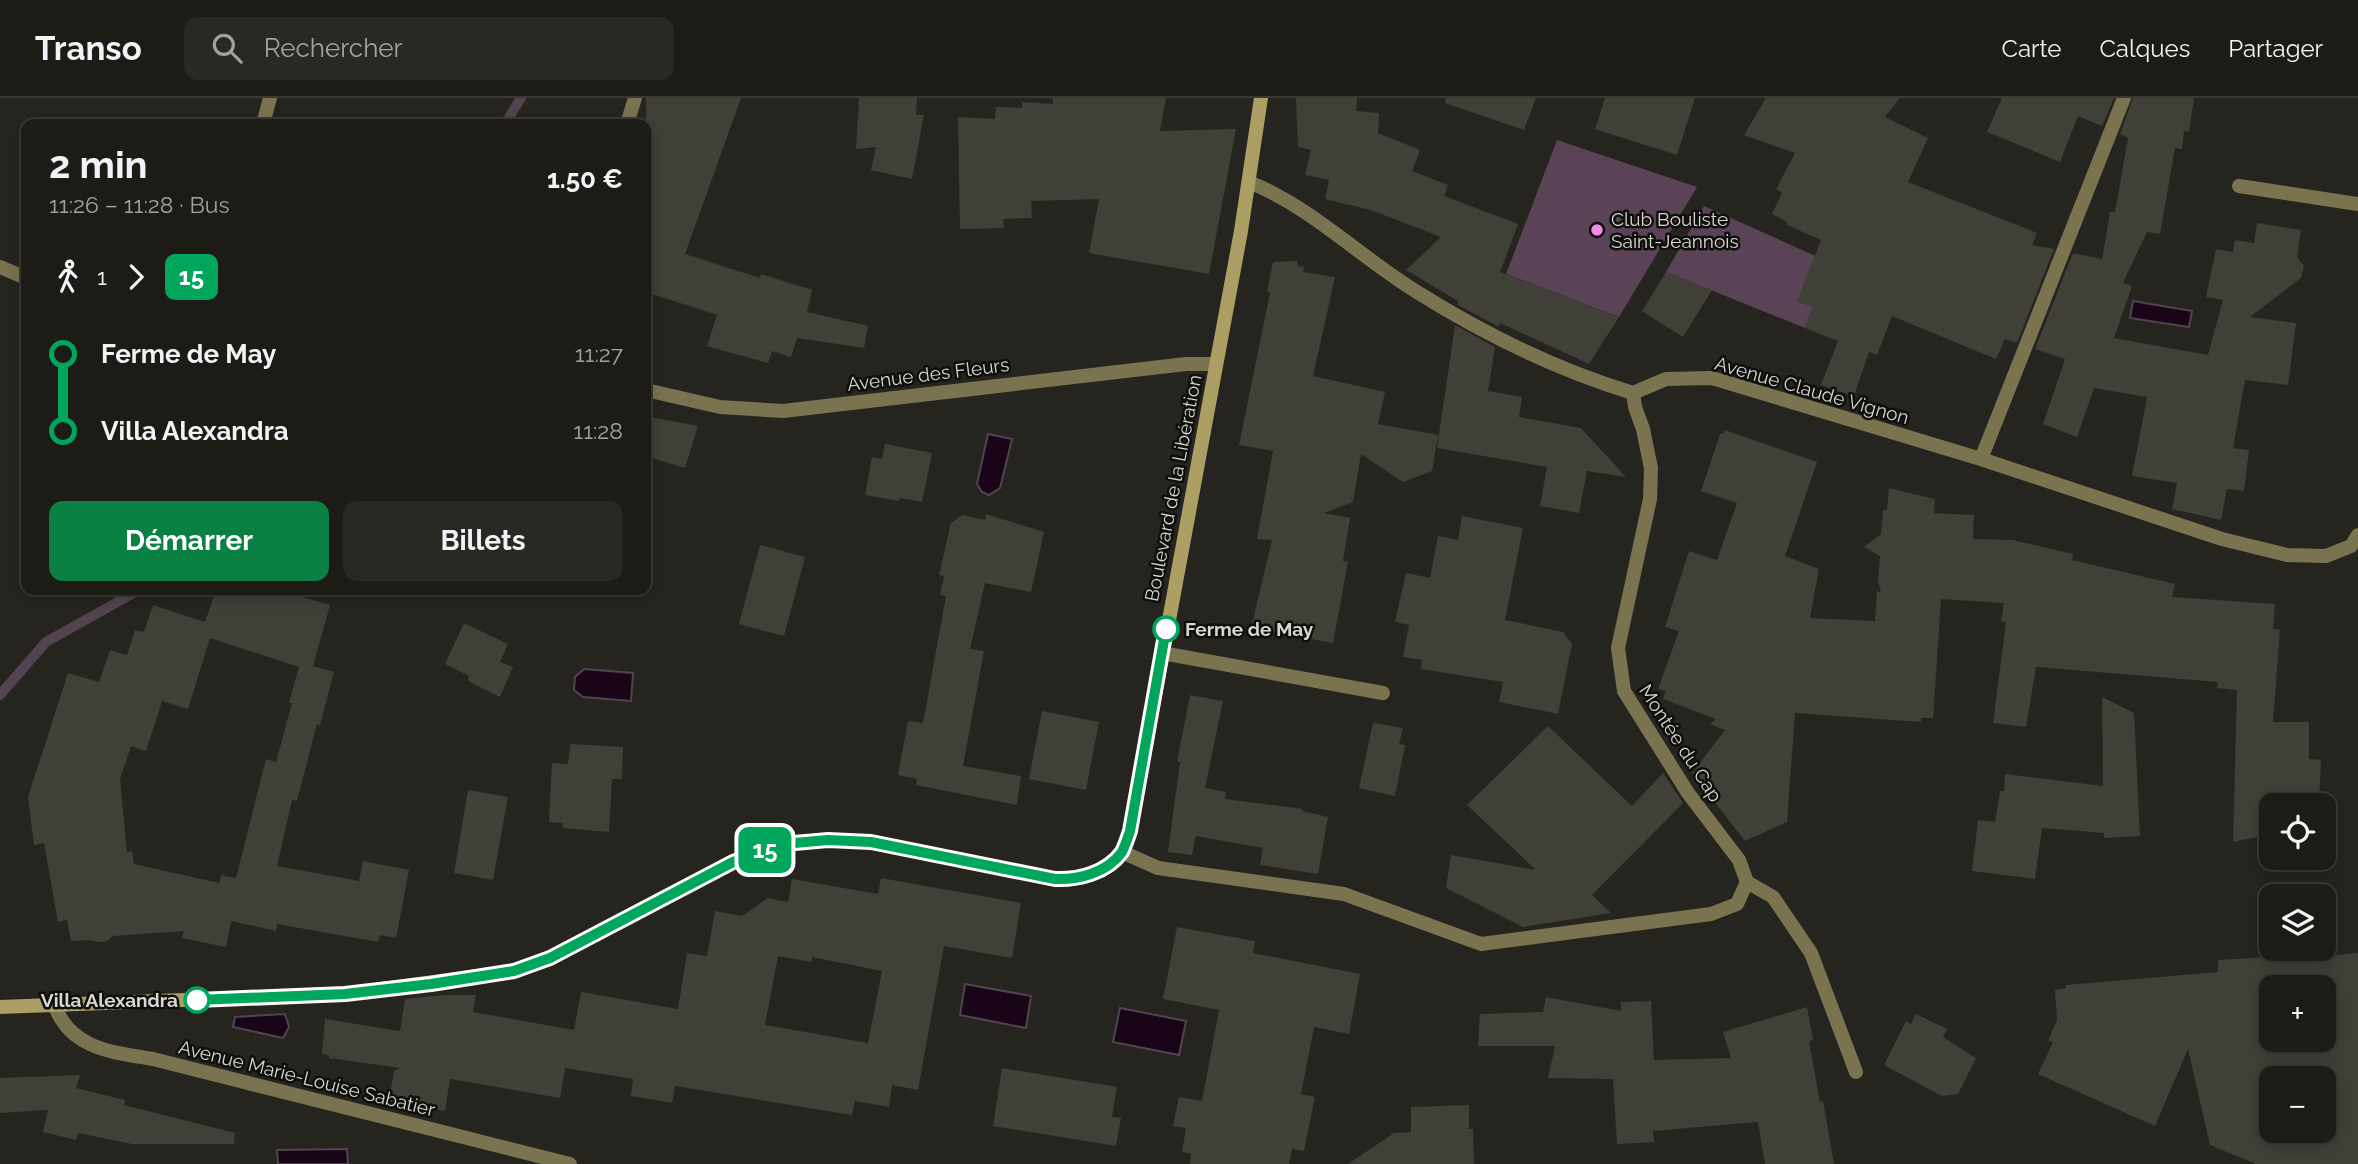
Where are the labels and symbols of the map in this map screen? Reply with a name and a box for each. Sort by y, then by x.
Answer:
place label: Club Bouliste Saint-Jeannois [1611,208,1739,252]
marker: Club Bouliste Saint-Jeannois [1589,222,1605,238]
street label: Avenue Claude Vignon [1712,352,1912,428]
street label: Avenue des Fleurs [846,353,1010,395]
street label: Boulevard de la Libération [1140,373,1206,603]
marker: Ferme de May [1153,616,1179,642]
place label: Ferme de May [1185,618,1314,640]
street label: Montée du Cap [1635,680,1727,806]
line badge: 15 [734,827,796,873]
marker: Villa Alexandra [184,987,210,1013]
place label: Villa Alexandra [41,989,178,1011]
street label: Avenue Marie-Louise Sabatier [177,1035,438,1121]

